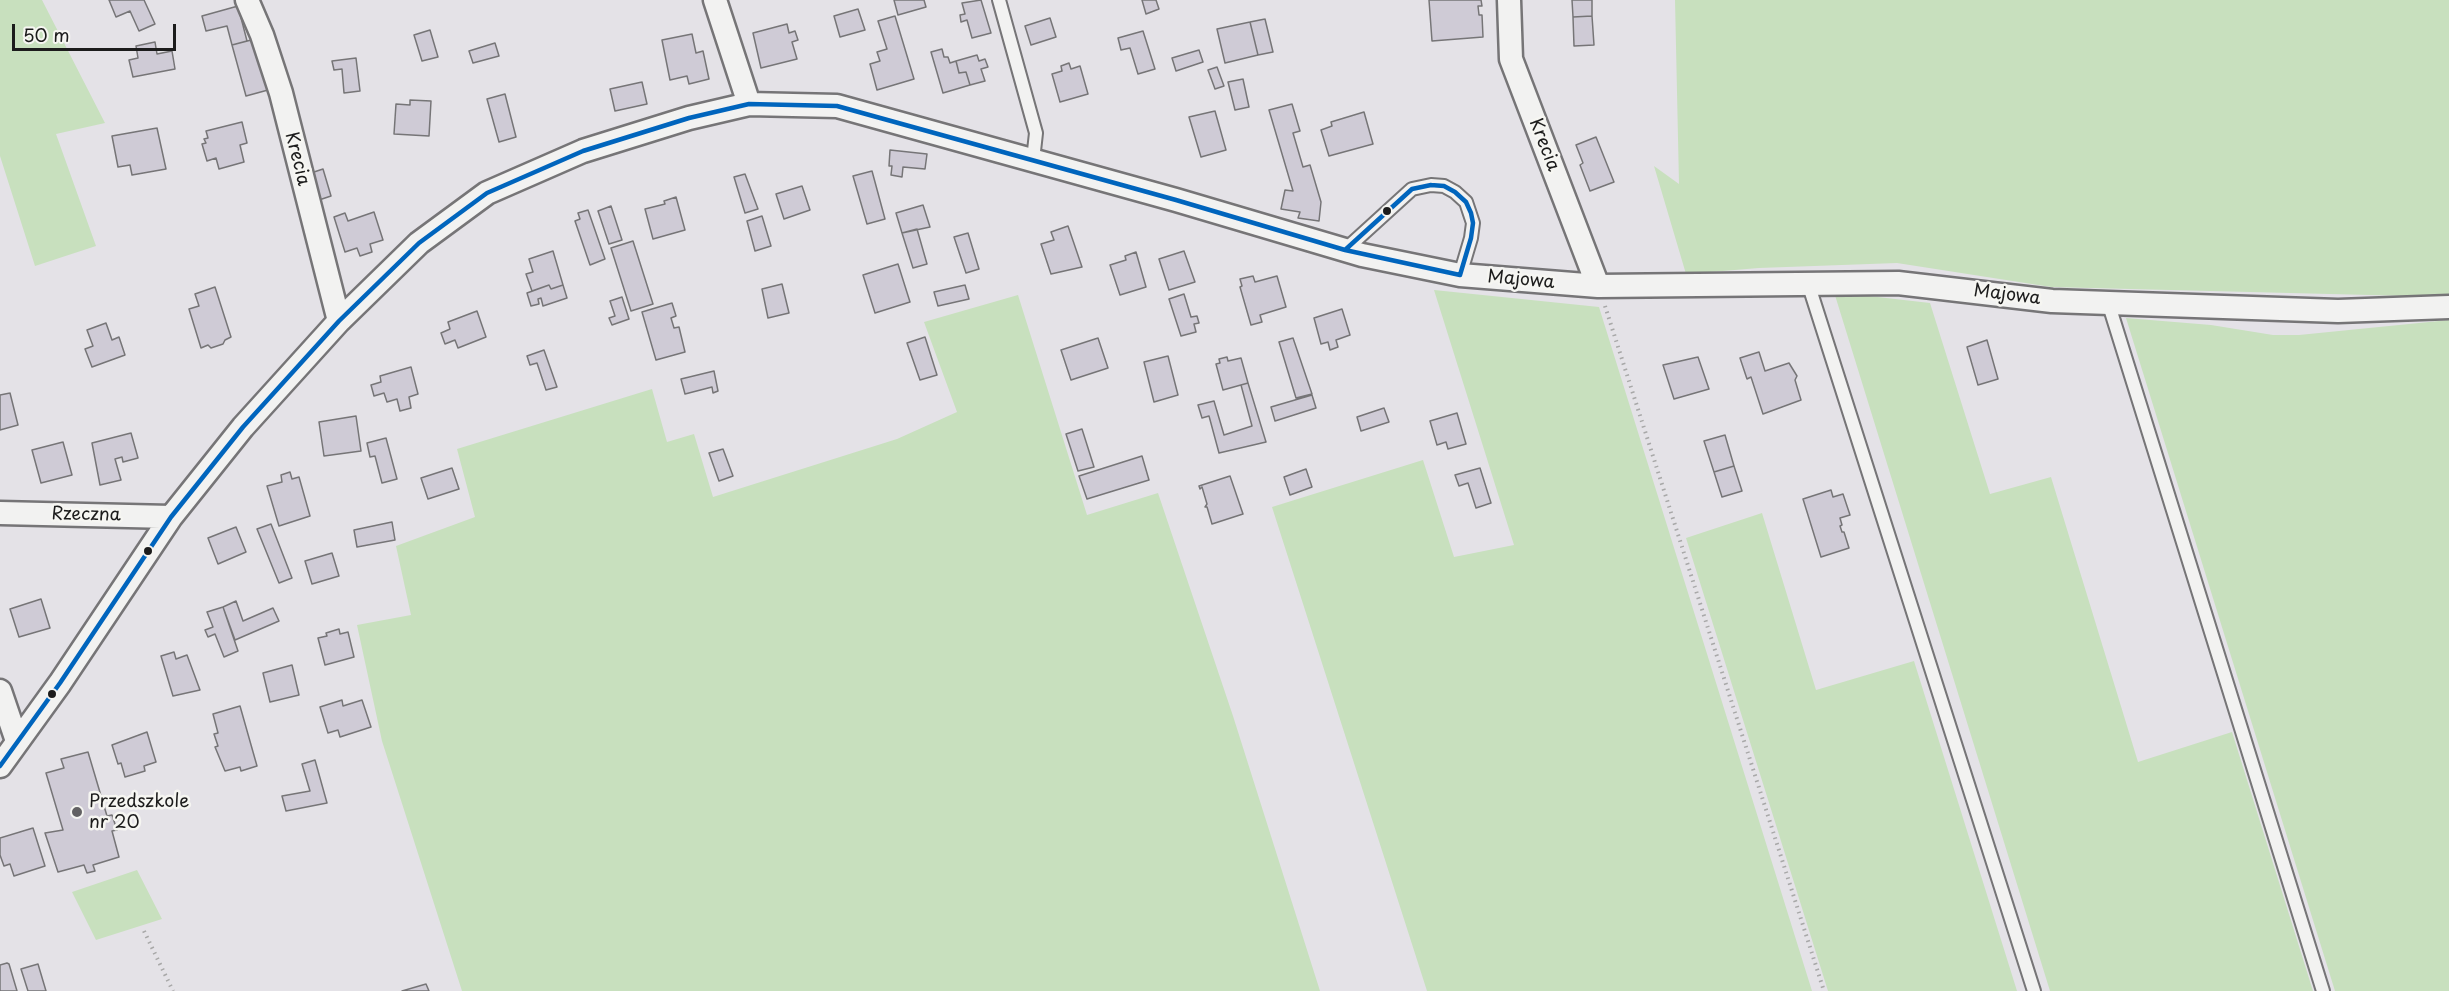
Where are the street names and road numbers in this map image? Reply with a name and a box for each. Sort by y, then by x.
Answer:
street label: Krecia [1524,116,1564,174]
street label: Krecia [280,130,314,188]
street label: Majowa [1487,266,1555,294]
street label: Majowa [1972,280,2042,310]
street label: Rzeczna [51,504,121,526]

